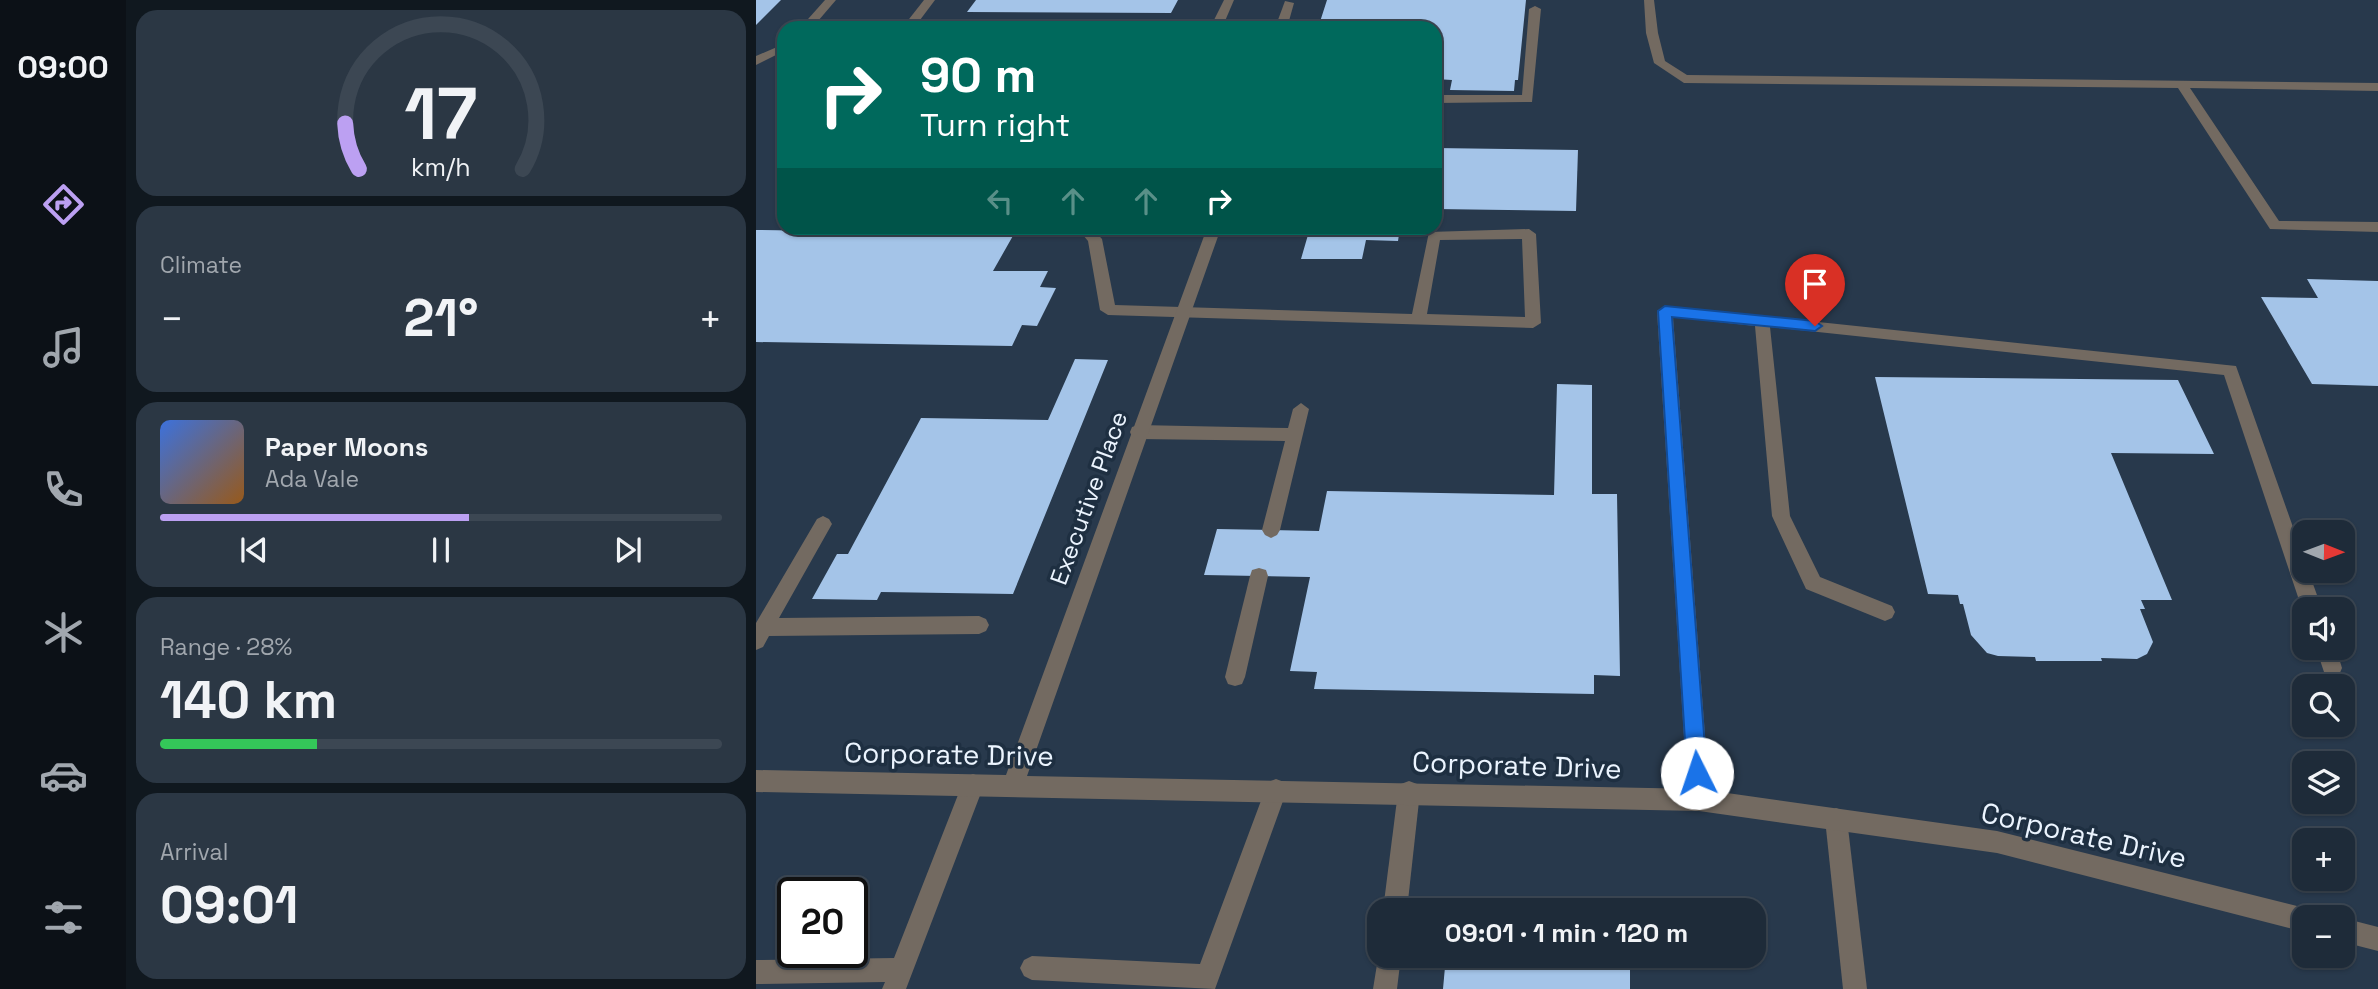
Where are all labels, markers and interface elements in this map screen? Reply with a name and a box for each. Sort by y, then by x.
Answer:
text: 90 m [920,44,1036,106]
text: 09:00 [17,47,109,87]
icon: right [805,49,896,140]
text: 17 [404,67,478,160]
text: Turn right [920,105,1070,145]
text: km/h [411,151,471,183]
icon: directions [39,180,88,229]
icon: left [981,182,1019,220]
icon: ahead [1054,182,1092,220]
icon: ahead [1127,182,1165,220]
icon: right [1200,182,1238,220]
text: Climate [160,250,242,280]
pin [1785,254,1845,326]
icon: arrive [1796,265,1834,303]
text: 21° [404,285,478,351]
text: − [160,295,184,343]
text: + [698,295,722,343]
icon: music [39,323,88,372]
street label: Executive Place [1043,407,1134,589]
text: Paper Moons [265,430,428,464]
text: Ada Vale [265,464,359,494]
icon: phone [39,465,88,514]
north arrow [2292,520,2356,583]
map controls [2292,520,2355,968]
icon: previous [235,531,273,569]
icon: pause [422,531,460,569]
icon: next [609,531,647,569]
button: sound [2292,597,2355,660]
icon: climate [39,608,88,657]
text: Range · 28% [160,632,292,662]
text: 140 km [160,667,337,733]
button: search [2292,674,2355,737]
street label: Corporate Drive [844,734,1054,774]
position arrow [1660,736,1734,810]
street label: Corporate Drive [1412,743,1622,787]
icon: car [39,751,88,800]
button: layers [2292,751,2355,814]
street label: Corporate Drive [1978,794,2190,876]
button: + [2292,828,2355,891]
text: Arrival [160,837,228,867]
text: 09:01 [160,872,299,938]
speed limit sign: 20 [777,877,868,968]
icon: filters [39,893,88,942]
button: − [2292,905,2355,968]
text: 09:01 · 1 min · 120 m [1445,916,1688,950]

